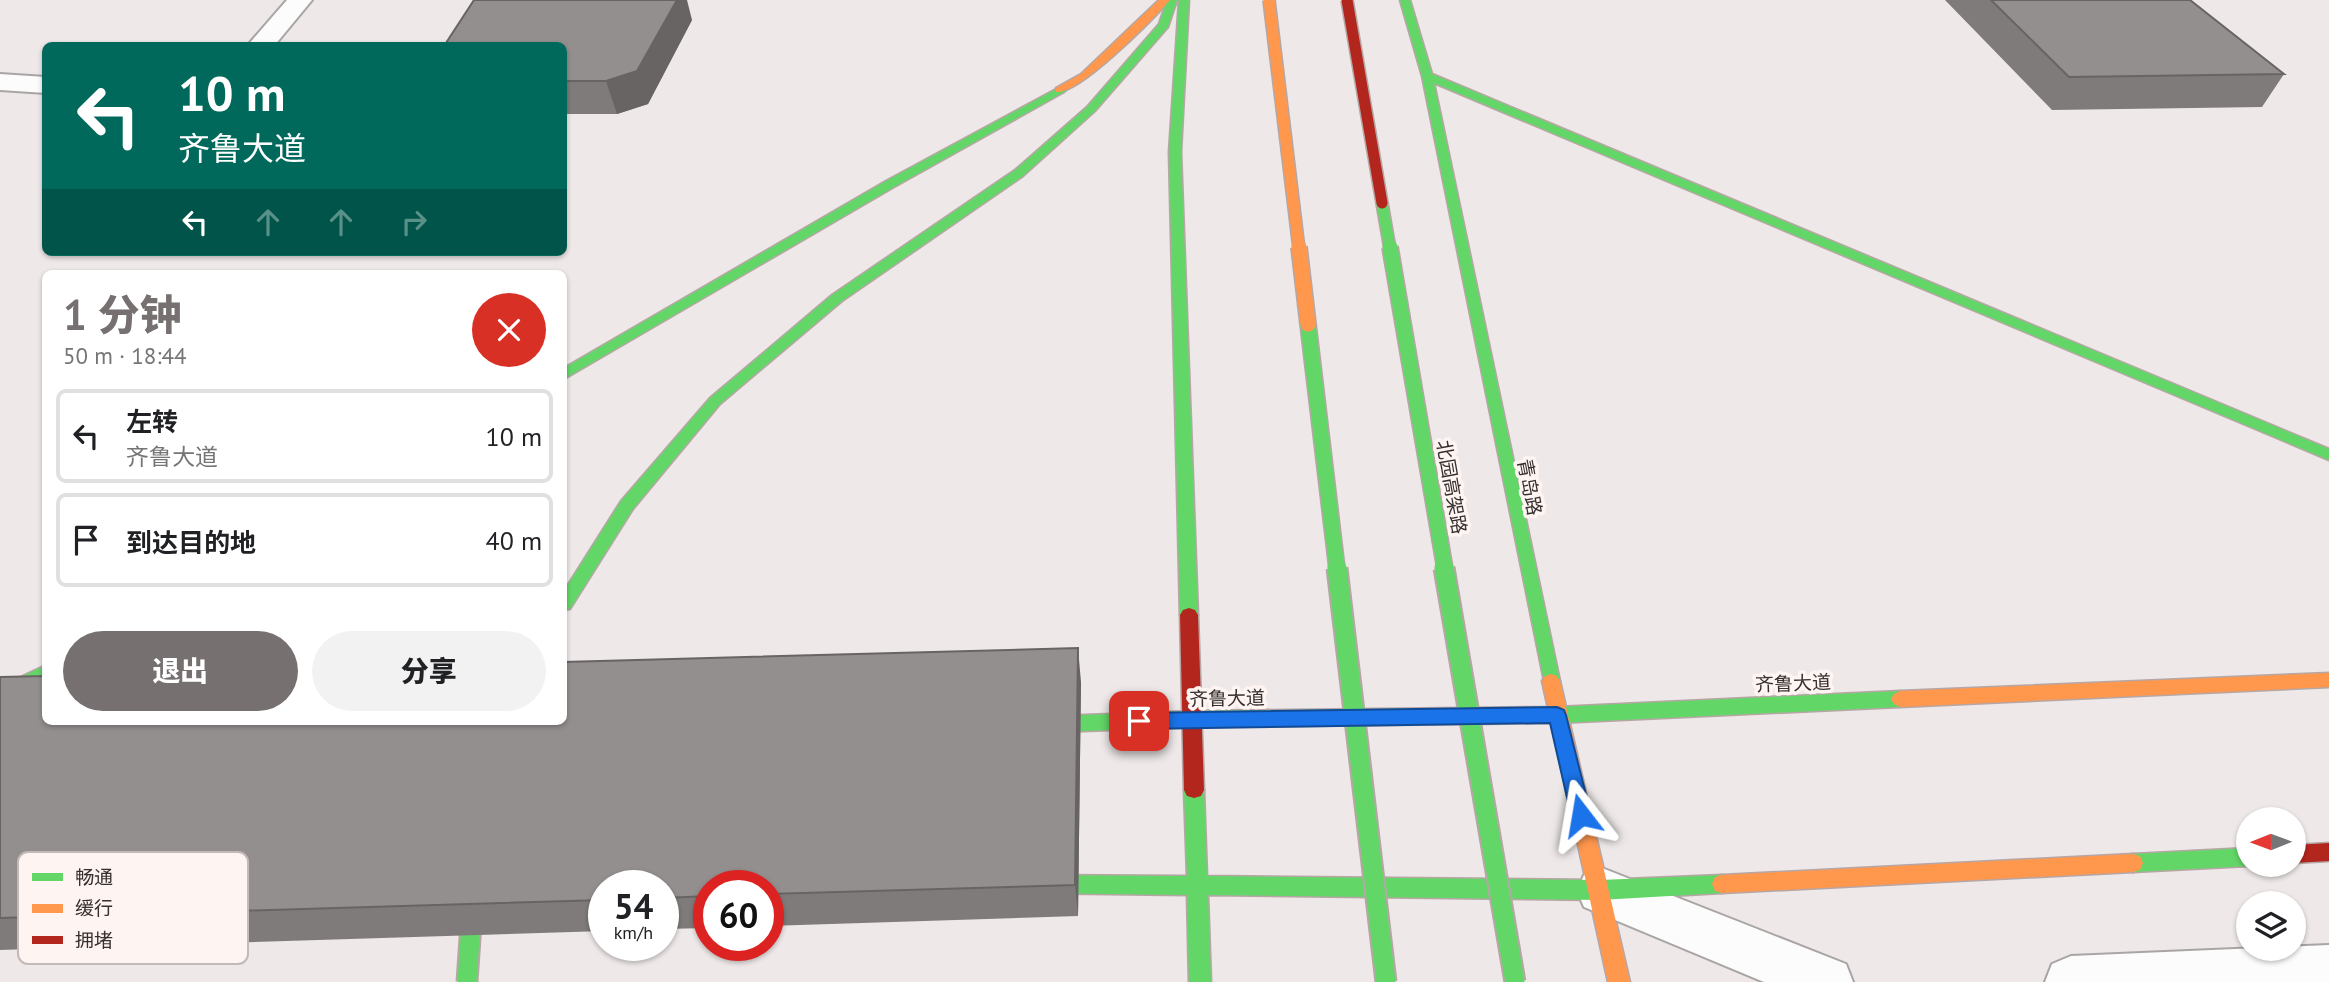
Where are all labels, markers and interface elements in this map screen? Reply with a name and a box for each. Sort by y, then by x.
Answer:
text: 10 m [178,61,285,125]
icon: left [63,70,154,161]
text: 齐鲁大道 [178,127,306,169]
icon: left [176,203,214,241]
icon: ahead [249,203,287,241]
icon: ahead [322,203,360,241]
icon: right [395,203,433,241]
text: 1 分钟 [63,287,181,342]
button: close [472,293,546,367]
text: 50 m · 18:44 [63,341,187,370]
text: 左转 [126,405,178,438]
icon: left [67,417,105,455]
text: 10 m [486,420,542,453]
street label: 北园高架路 [1432,438,1472,536]
text: 齐鲁大道 [126,442,218,471]
street label: 青岛路 [1513,457,1547,517]
icon: arrive [67,521,105,559]
text: 40 m [486,524,542,557]
text: 到达目的地 [126,526,256,559]
button: 退出 [63,631,298,711]
button: 分享 [312,631,546,711]
street label: 齐鲁大道 [1755,670,1831,696]
street label: 齐鲁大道 [1189,685,1265,711]
pin [1109,691,1169,751]
icon: arrive [1120,702,1158,740]
position arrow [1544,778,1618,852]
north arrow [2236,807,2306,877]
map controls [2236,807,2306,961]
legend [18,852,248,964]
text: 畅通 [75,865,113,889]
speed limit sign: 60 [693,870,784,961]
text: 54 [614,883,653,929]
button: layers [2236,891,2306,961]
text: 缓行 [75,896,113,920]
text: km/h [614,921,653,944]
text: 拥堵 [75,928,113,952]

